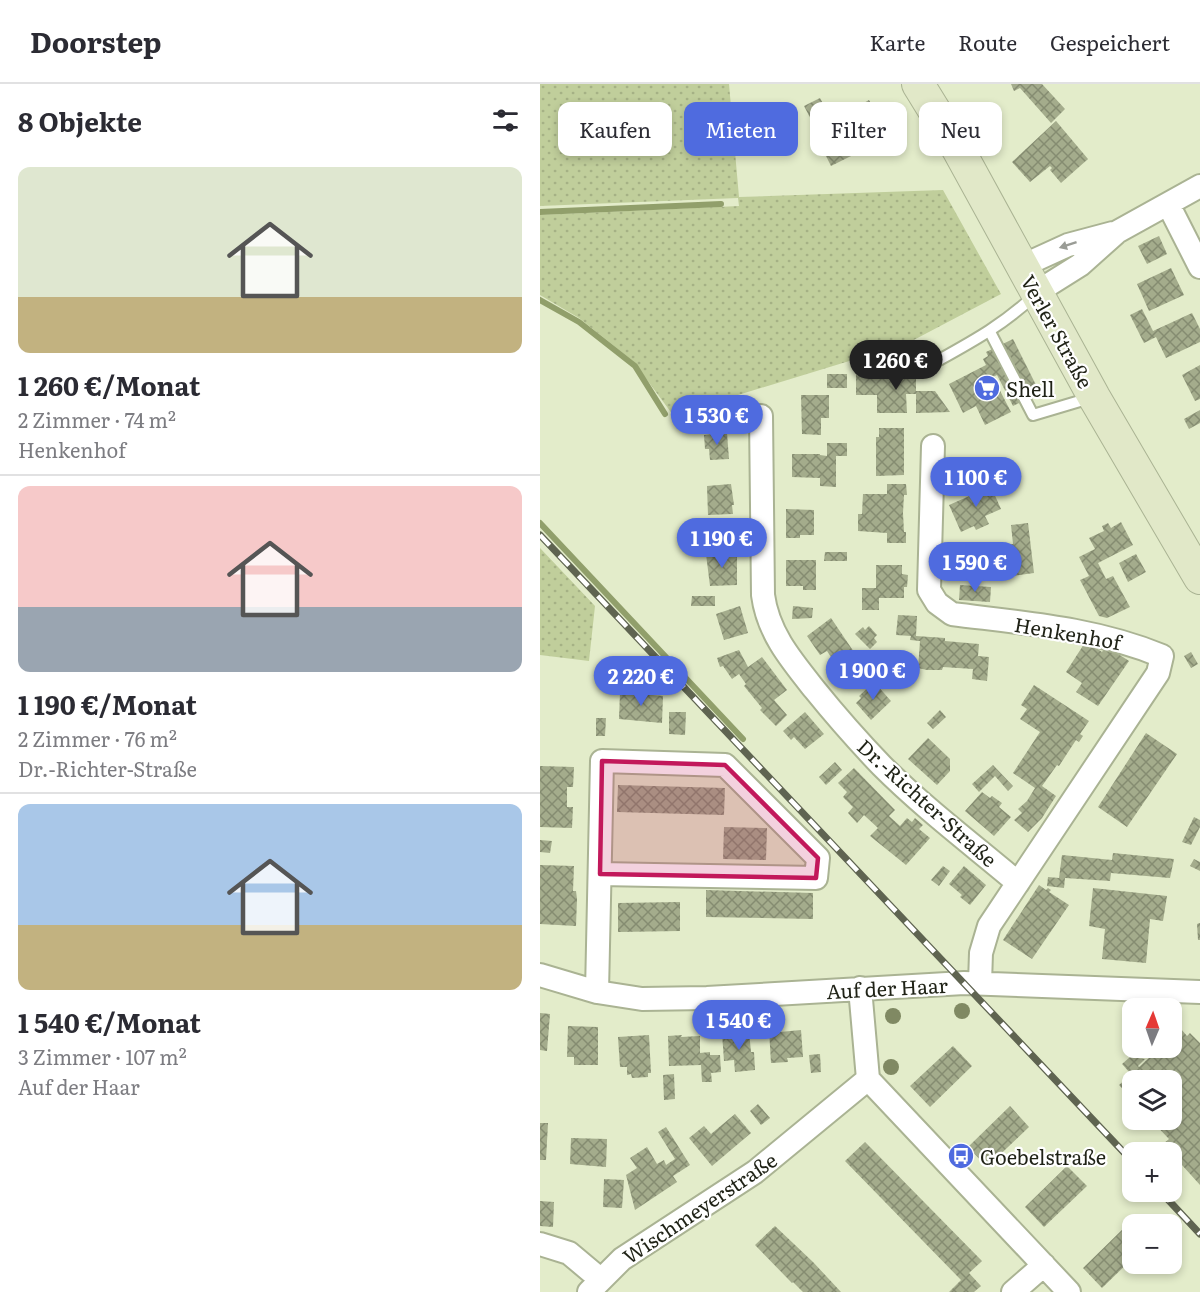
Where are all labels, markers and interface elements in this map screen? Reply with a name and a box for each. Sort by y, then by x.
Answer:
text: Doorstep [30,20,161,62]
text: Karte [869,26,925,57]
text: Route [958,26,1017,57]
text: Gespeichert [1050,26,1170,57]
text: 8 Objekte [18,101,142,140]
chip: Kaufen [558,102,672,156]
chip: Mieten [684,102,798,156]
chip: Filter [810,102,907,156]
chip: Neu [919,102,1002,156]
icon: filters [489,104,522,137]
icon: home [216,206,324,314]
one-way arrow [1059,241,1077,251]
street label: Verler Straße [1014,269,1102,393]
pin: 1 260 € [841,340,951,391]
text: 1 260 € [864,344,928,374]
text: 1 260 €/Monat [18,365,200,404]
supermarket icon: Shell [972,373,1002,403]
place label: Shell [1006,373,1055,403]
pin: 1 530 € [662,395,772,446]
text: 1 530 € [685,399,749,429]
text: 2 Zimmer · 74 m² [18,404,176,434]
text: Henkenhof [18,434,126,464]
pin: 1 100 € [921,457,1031,508]
text: 1 100 € [944,461,1008,491]
pin: 1 190 € [667,518,777,569]
text: 1 190 € [691,522,753,552]
icon: home [216,525,324,633]
pin: 1 590 € [920,542,1030,593]
text: 1 590 € [943,546,1007,576]
street label: Henkenhof [1012,608,1126,657]
pin: 1 900 € [818,650,928,701]
text: 1 900 € [840,654,906,684]
pin: 2 220 € [586,656,696,707]
text: 2 220 € [608,660,674,690]
text: 1 190 €/Monat [18,684,197,723]
text: 2 Zimmer · 76 m² [18,723,177,753]
street label: Dr.-Richter-Straße [852,731,1004,873]
text: Dr.-Richter-Straße [18,753,197,783]
icon: home [216,843,324,951]
street label: Auf der Haar [825,969,949,1005]
north arrow [1122,998,1182,1058]
map controls [1122,998,1182,1274]
pin: 1 540 € [684,1000,794,1051]
text: 1 540 €/Monat [18,1002,201,1041]
text: 1 540 € [706,1004,772,1034]
text: 3 Zimmer · 107 m² [18,1041,187,1071]
button: layers [1122,1070,1182,1130]
text: Auf der Haar [18,1071,140,1101]
bus stop icon: Goebelstraße [946,1141,976,1171]
place label: Goebelstraße [980,1141,1106,1171]
button: + [1122,1142,1182,1202]
street label: Wischmeyerstraße [616,1144,782,1270]
button: − [1122,1214,1182,1274]

